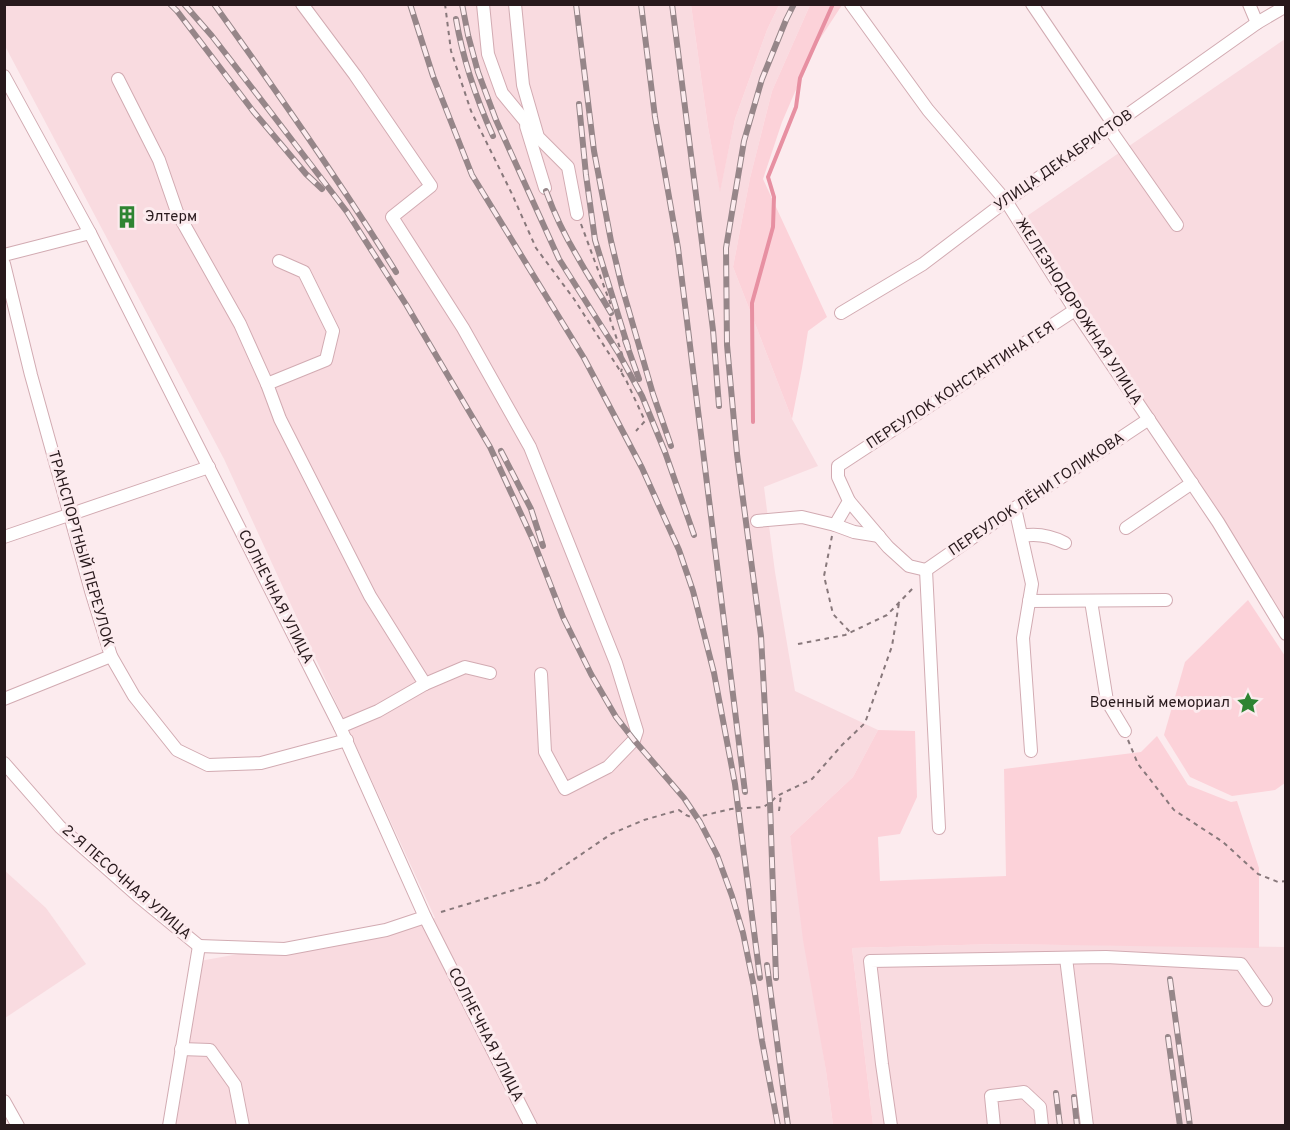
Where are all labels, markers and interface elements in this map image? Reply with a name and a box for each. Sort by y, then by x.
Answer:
street label: УЛИЦА ДЕКАБРИСТОВ [991,106,1137,216]
building icon: Элтерм [114,204,140,230]
place label: Элтерм [145,208,197,227]
street label: ЖЕЛЕЗНОДОРОЖНАЯ УЛИЦА [1010,215,1146,409]
street label: ПЕРЕУЛОК КОНСТАНТИНА ГЕЯ [863,318,1059,454]
street label: ПЕРЕУЛОК ЛЁНИ ГОЛИКОВА [945,428,1129,561]
street label: ТРАНСПОРТНЫЙ ПЕРЕУЛОК [43,448,119,650]
street label: СОЛНЕЧНАЯ УЛИЦА [233,527,317,667]
place icon: Военный мемориал [1235,690,1261,716]
place label: Военный мемориал [1090,694,1230,713]
street label: 2-Я ПЕСОЧНАЯ УЛИЦА [57,821,195,945]
street label: СОЛНЕЧНАЯ УЛИЦА [443,965,527,1105]

